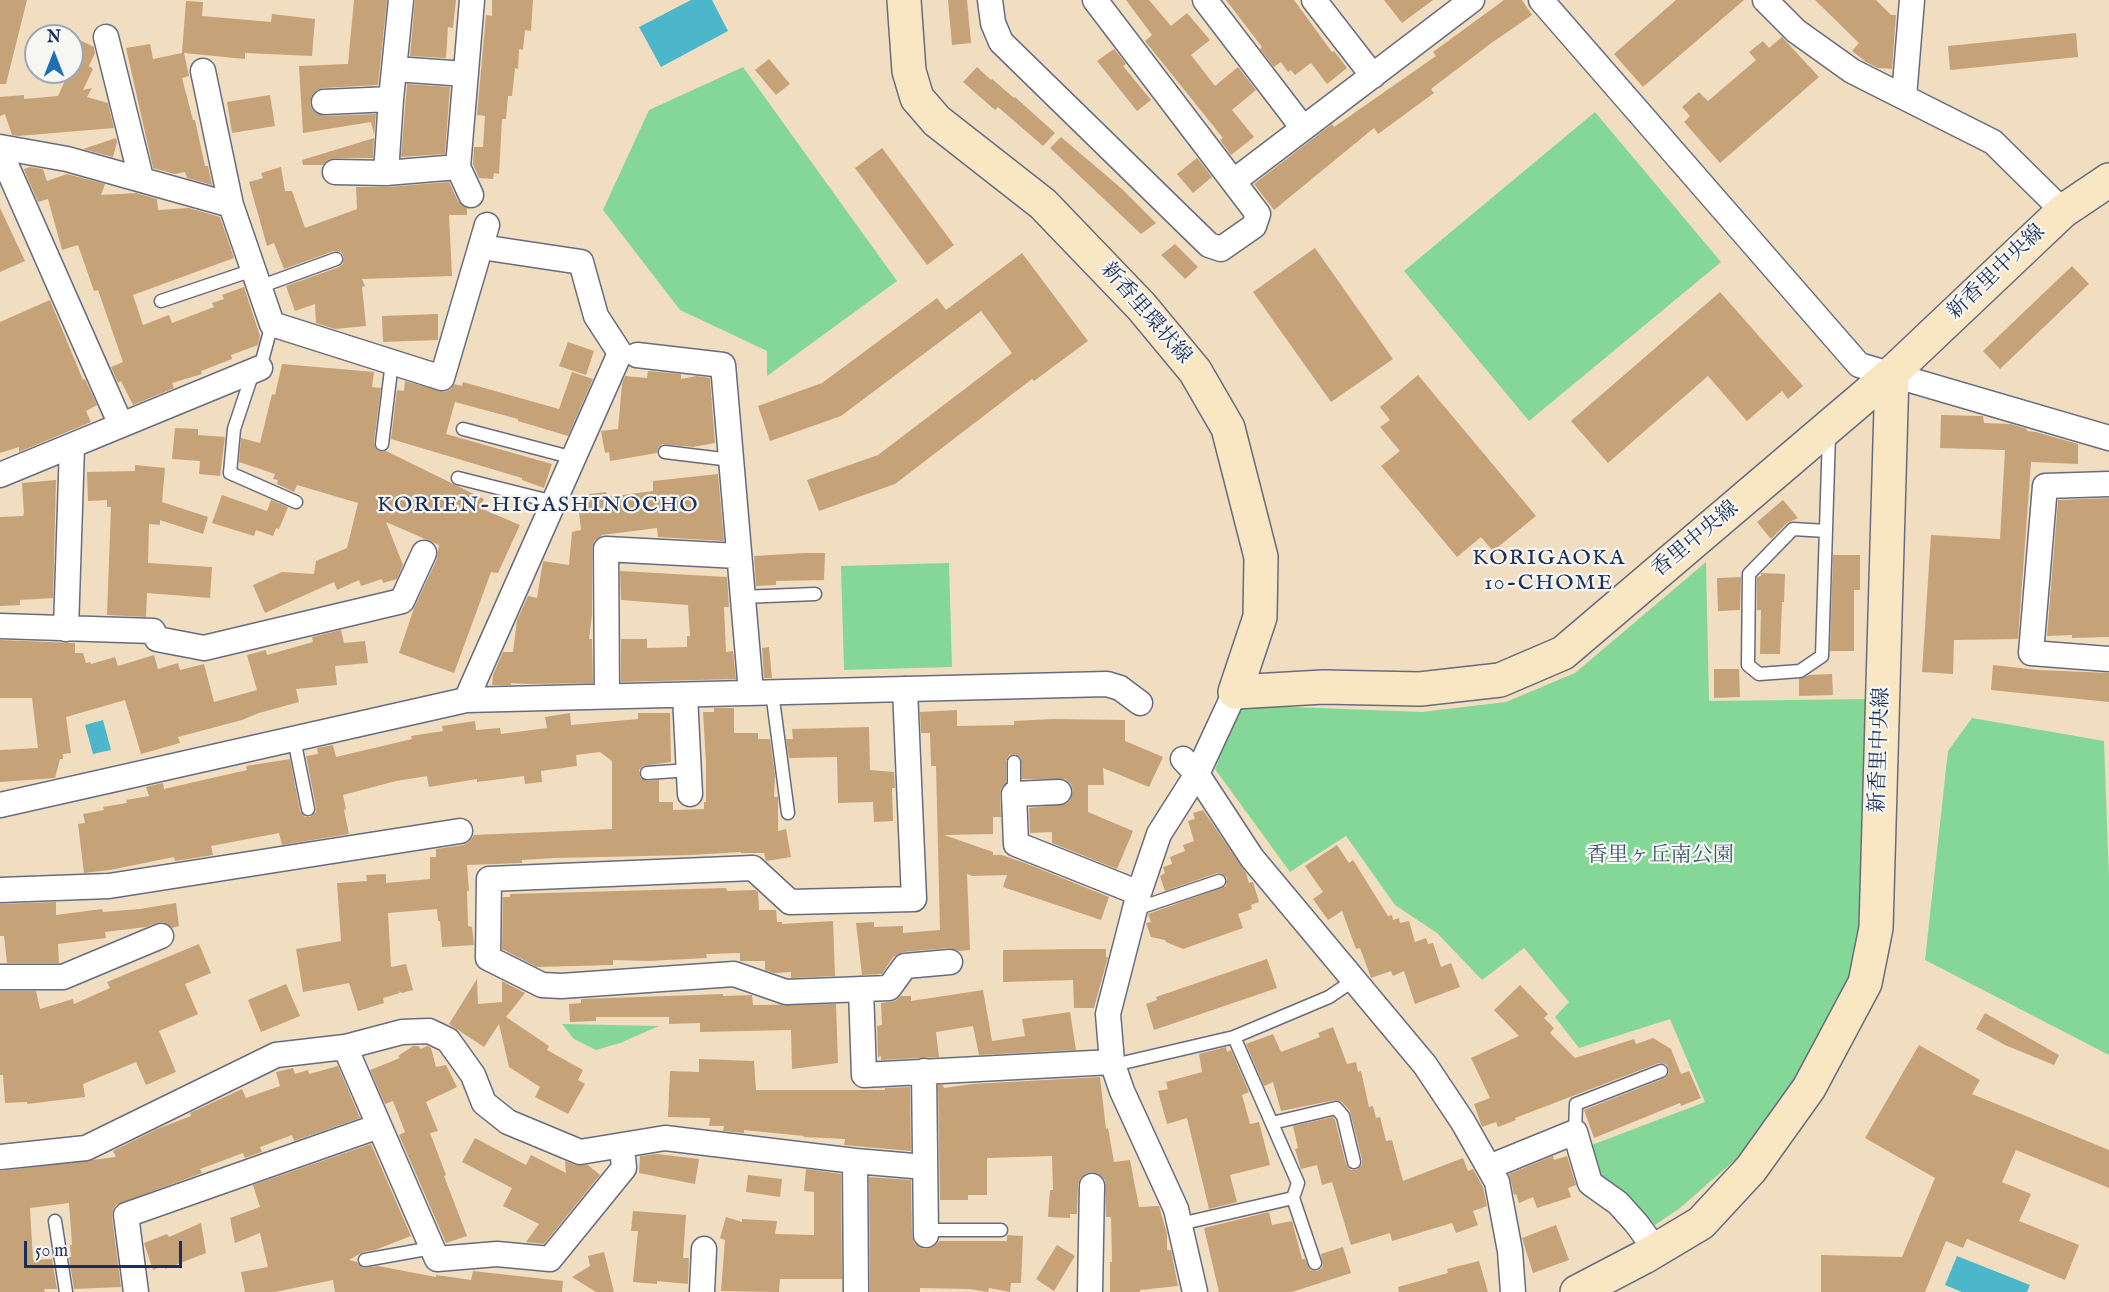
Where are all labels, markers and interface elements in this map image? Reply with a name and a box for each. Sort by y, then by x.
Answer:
north arrow [24,24,84,84]
text: N [47,28,61,48]
street label: 新香里中央線 [1943,220,2051,326]
street label: 新香里環状線 [1094,258,1196,370]
district label: KORIEN-HIGASHINOCHO [377,493,699,519]
street label: 香里中央線 [1648,497,1744,583]
district label: KORIGAOKA 10-CHOME [1472,546,1626,598]
street label: 新香里中央線 [1866,687,1896,813]
park label: 香里ヶ丘南公園 [1587,844,1733,870]
scale bar [27,1229,184,1267]
text: 50 m [35,1240,68,1263]

